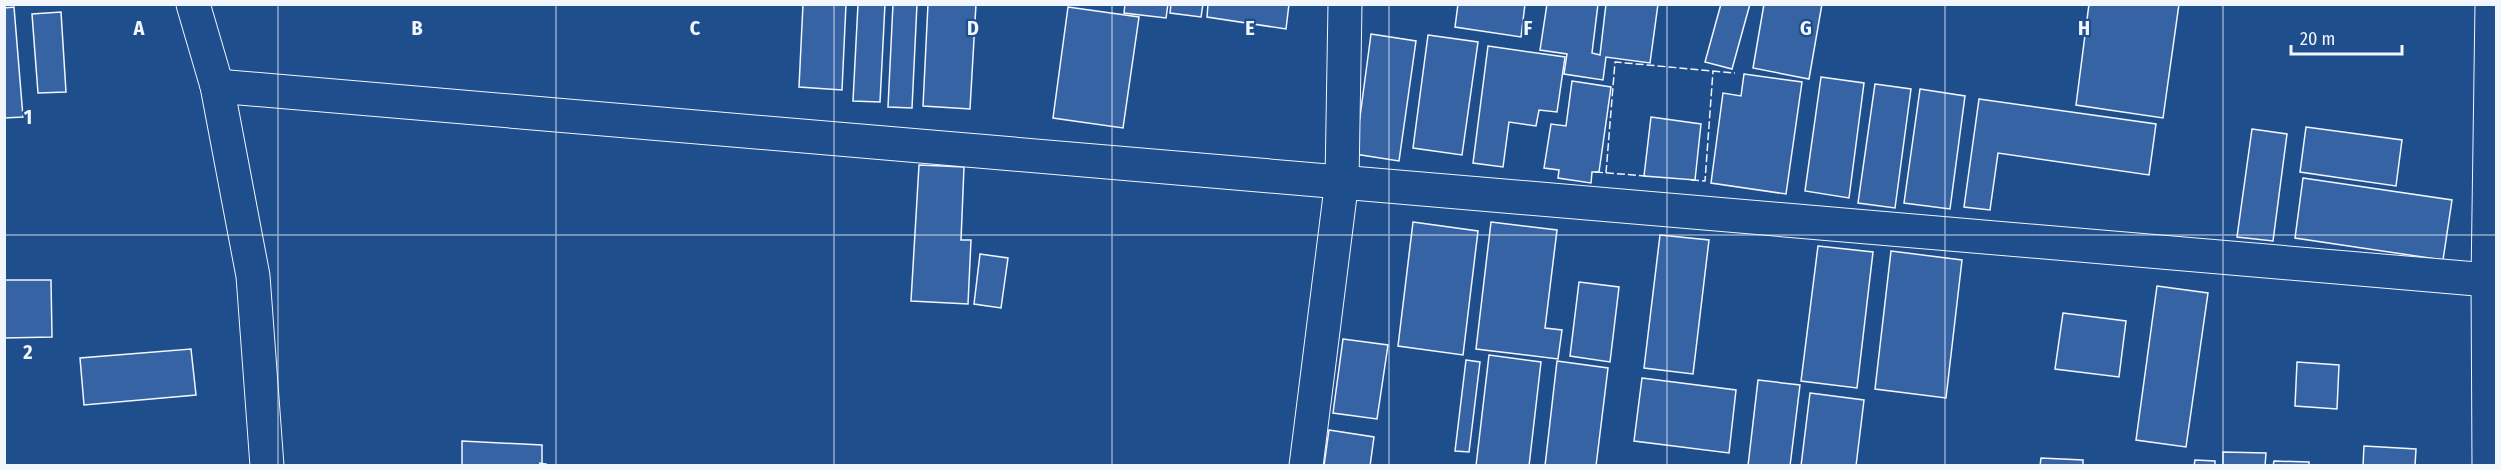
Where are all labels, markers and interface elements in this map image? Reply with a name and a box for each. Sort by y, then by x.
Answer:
text: A [133,16,146,40]
text: B [411,16,423,40]
text: C [690,16,701,40]
text: D [967,16,979,40]
text: E [1245,16,1255,40]
text: F [1524,16,1533,40]
text: G [1800,16,1812,40]
text: H [2078,16,2090,40]
scale bar [2291,18,2402,56]
text: 20 m [2300,28,2335,50]
text: 1 [24,105,32,129]
text: 2 [22,340,33,364]

